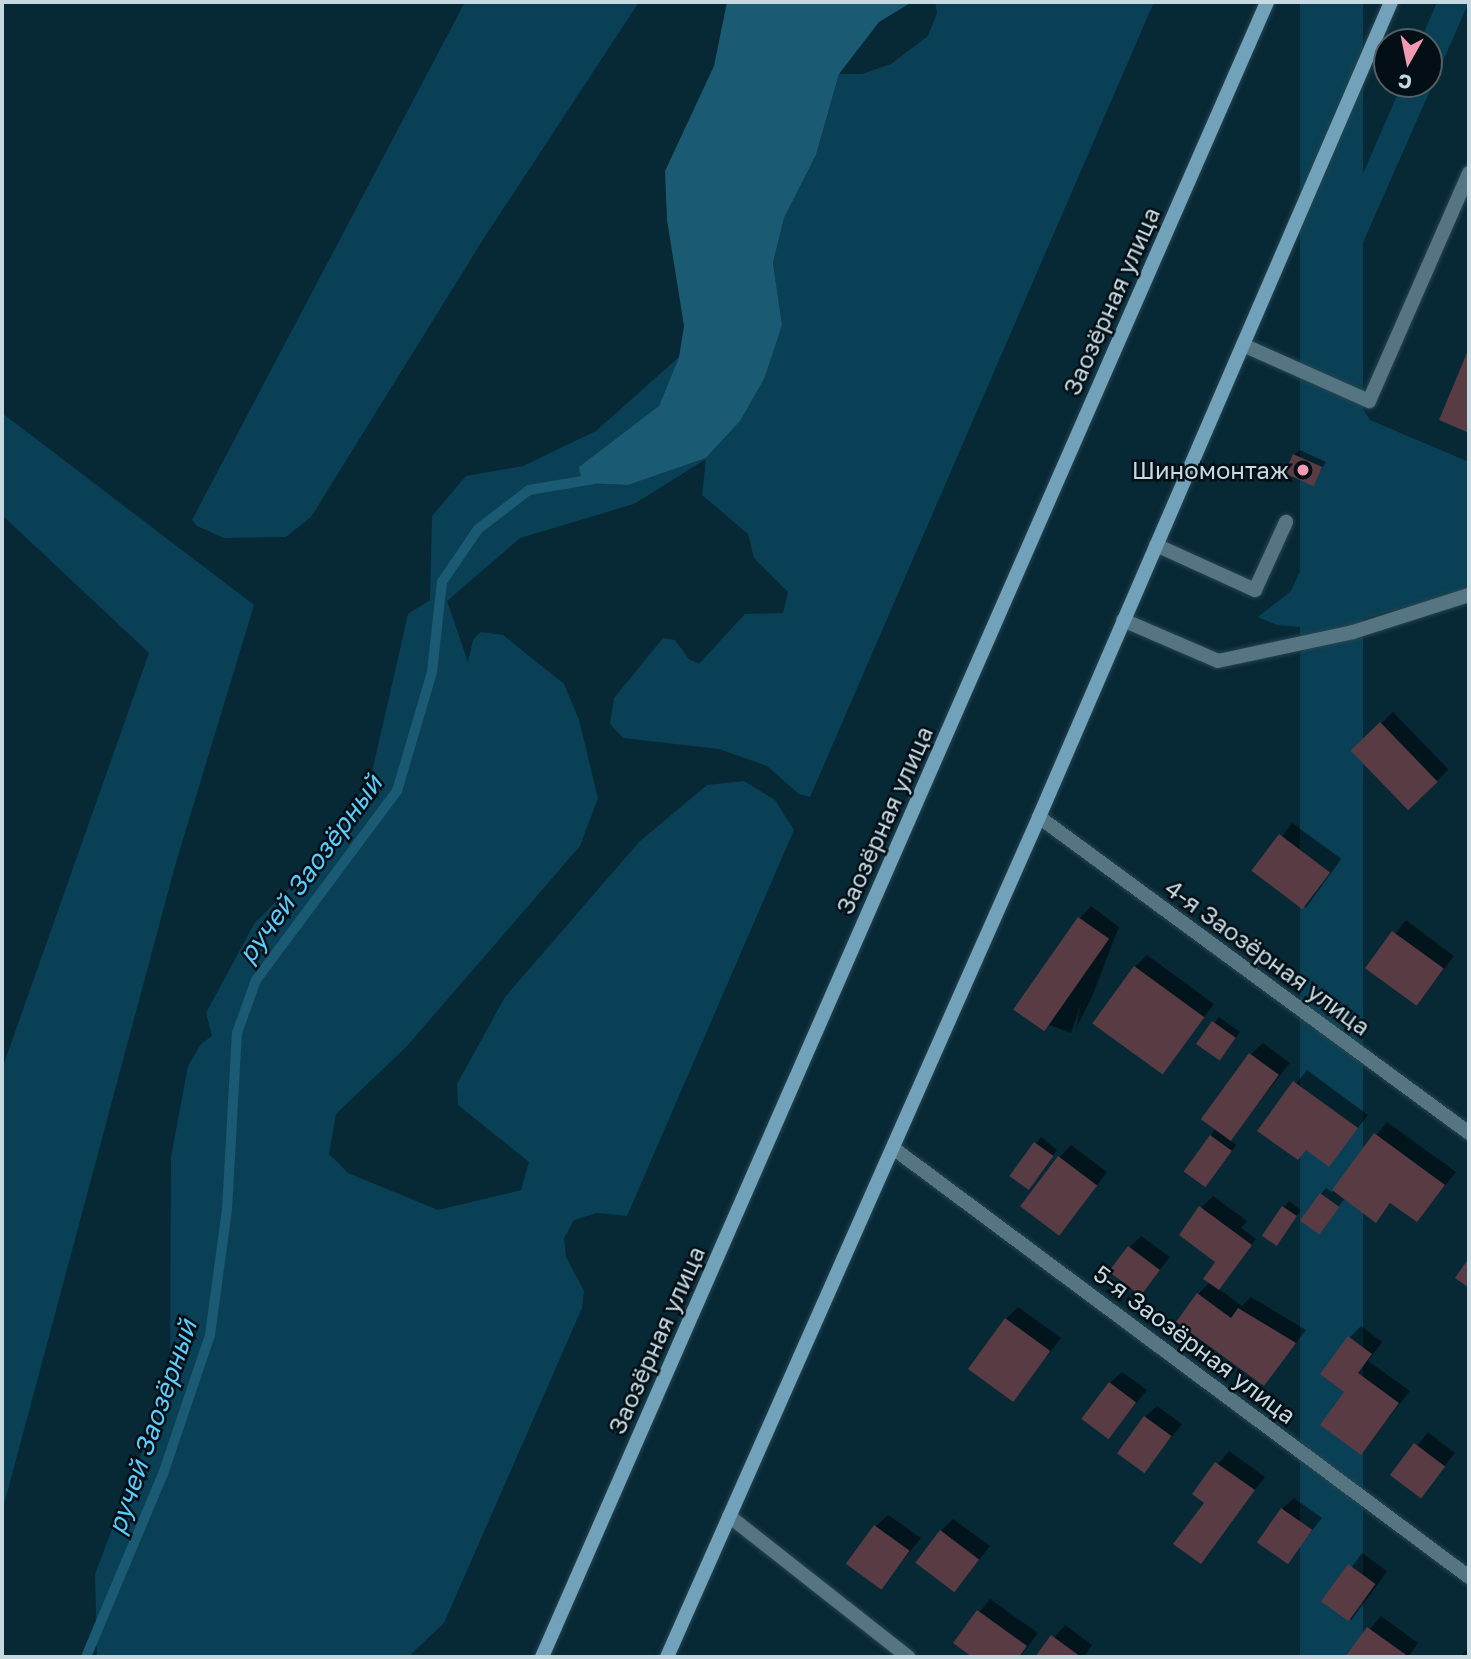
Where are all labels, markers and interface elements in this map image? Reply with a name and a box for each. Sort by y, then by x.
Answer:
north arrow [1373,28,1443,98]
text: С [1396,70,1413,95]
street label: Заозёрная улица [1057,203,1165,399]
place label: Шиномонтаж [1132,456,1289,484]
marker: Шиномонтаж [1295,462,1311,478]
street label: Заозёрная улица [830,722,938,918]
water label: ручей Заозёрный [231,769,389,969]
street label: 4-я Заозёрная улица [1160,873,1376,1041]
street label: Заозёрная улица [602,1242,710,1438]
street label: 5-я Заозёрная улица [1088,1259,1302,1429]
water label: ручей Заозёрный [101,1316,203,1538]

